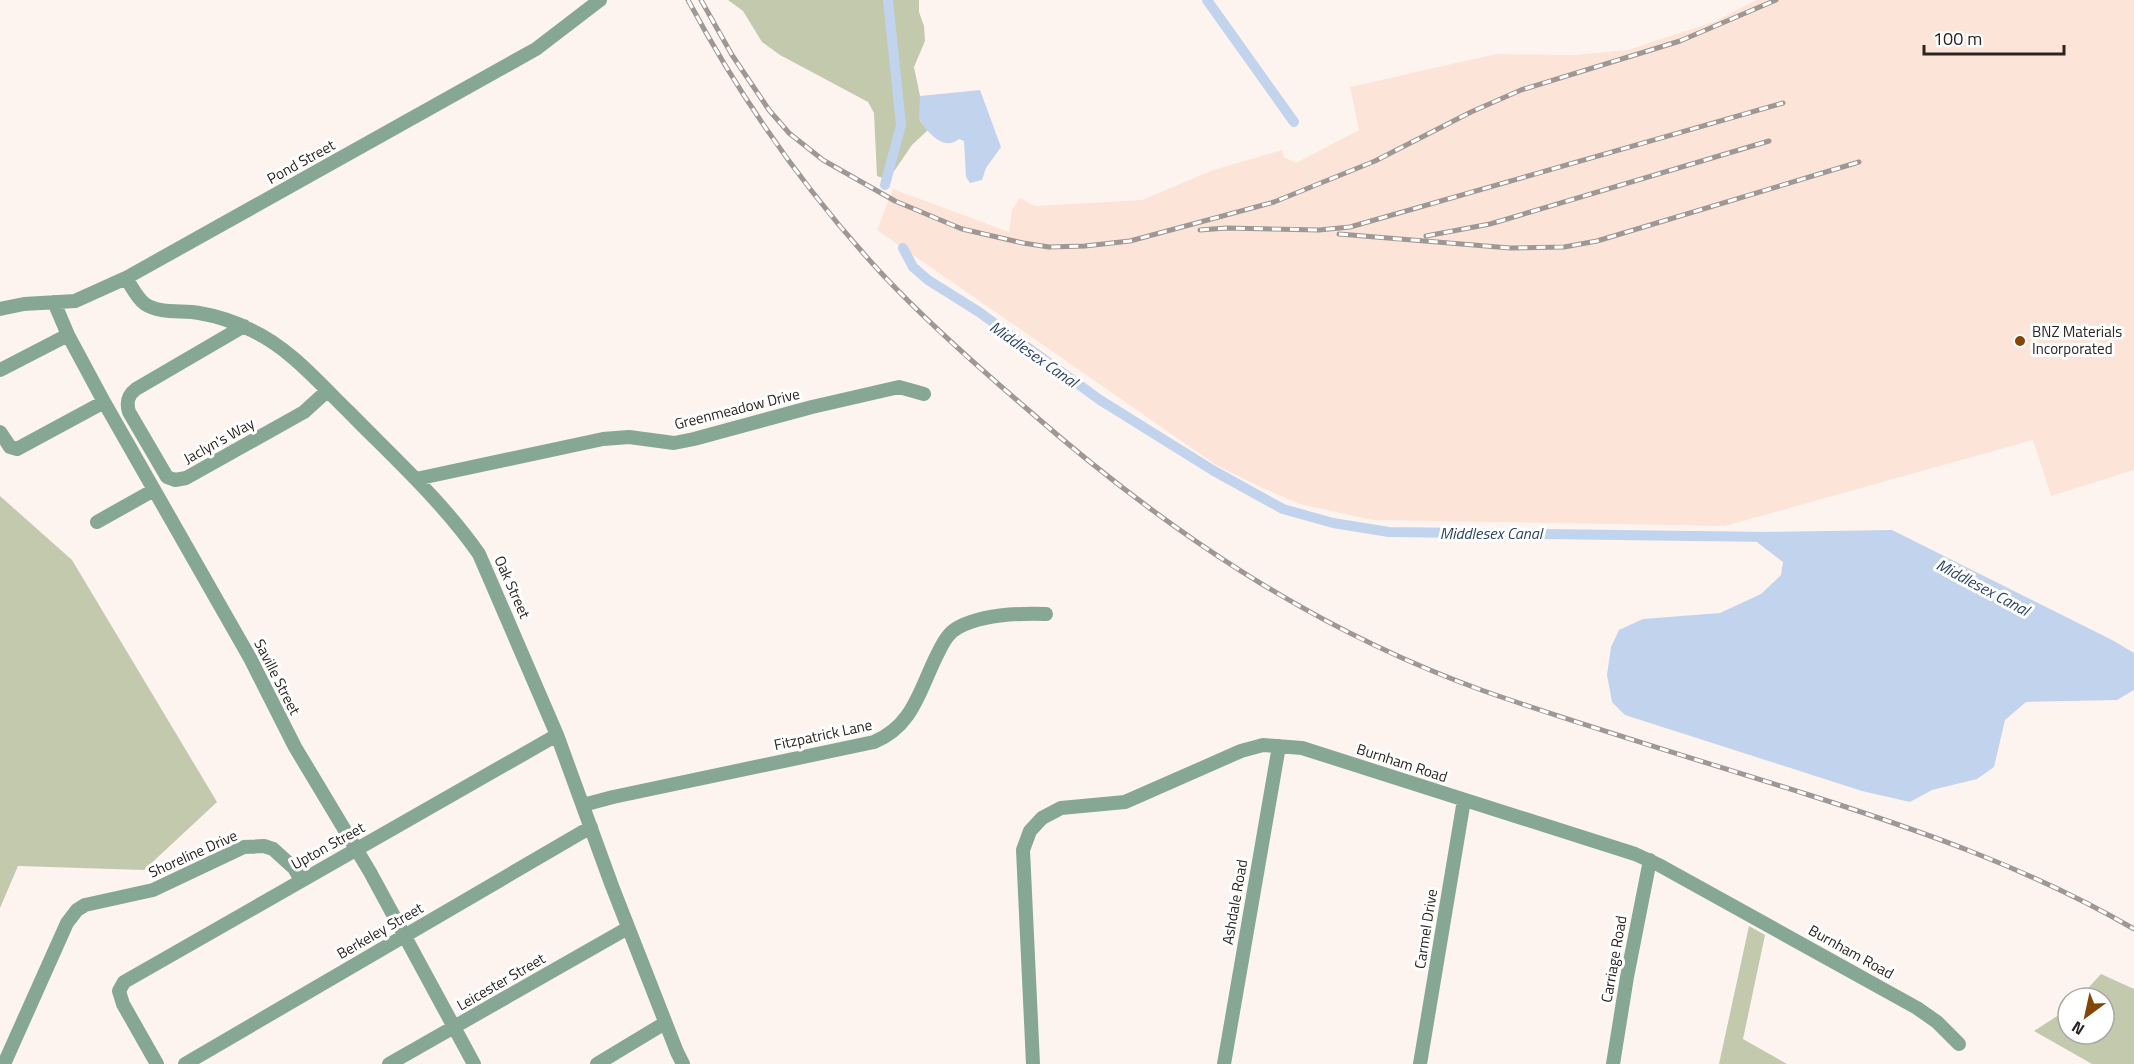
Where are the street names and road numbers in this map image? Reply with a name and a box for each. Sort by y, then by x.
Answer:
street label: Pond Street [263,133,340,190]
street label: Greenmeadow Drive [672,382,802,435]
street label: Jaclyn's Way [179,412,258,470]
street label: Oak Street [488,552,537,623]
street label: Saville Street [248,635,307,719]
street label: Fitzpatrick Lane [772,713,874,756]
street label: Burnham Road [1354,737,1451,788]
street label: Upton Street [287,816,369,875]
street label: Shoreline Drive [145,824,241,883]
street label: Ashdale Road [1216,857,1253,946]
street label: Carmel Drive [1408,887,1443,971]
street label: Berkeley Street [332,896,428,965]
street label: Carriage Road [1595,914,1632,1004]
street label: Burnham Road [1804,919,1898,984]
street label: Leicester Street [452,947,550,1016]

